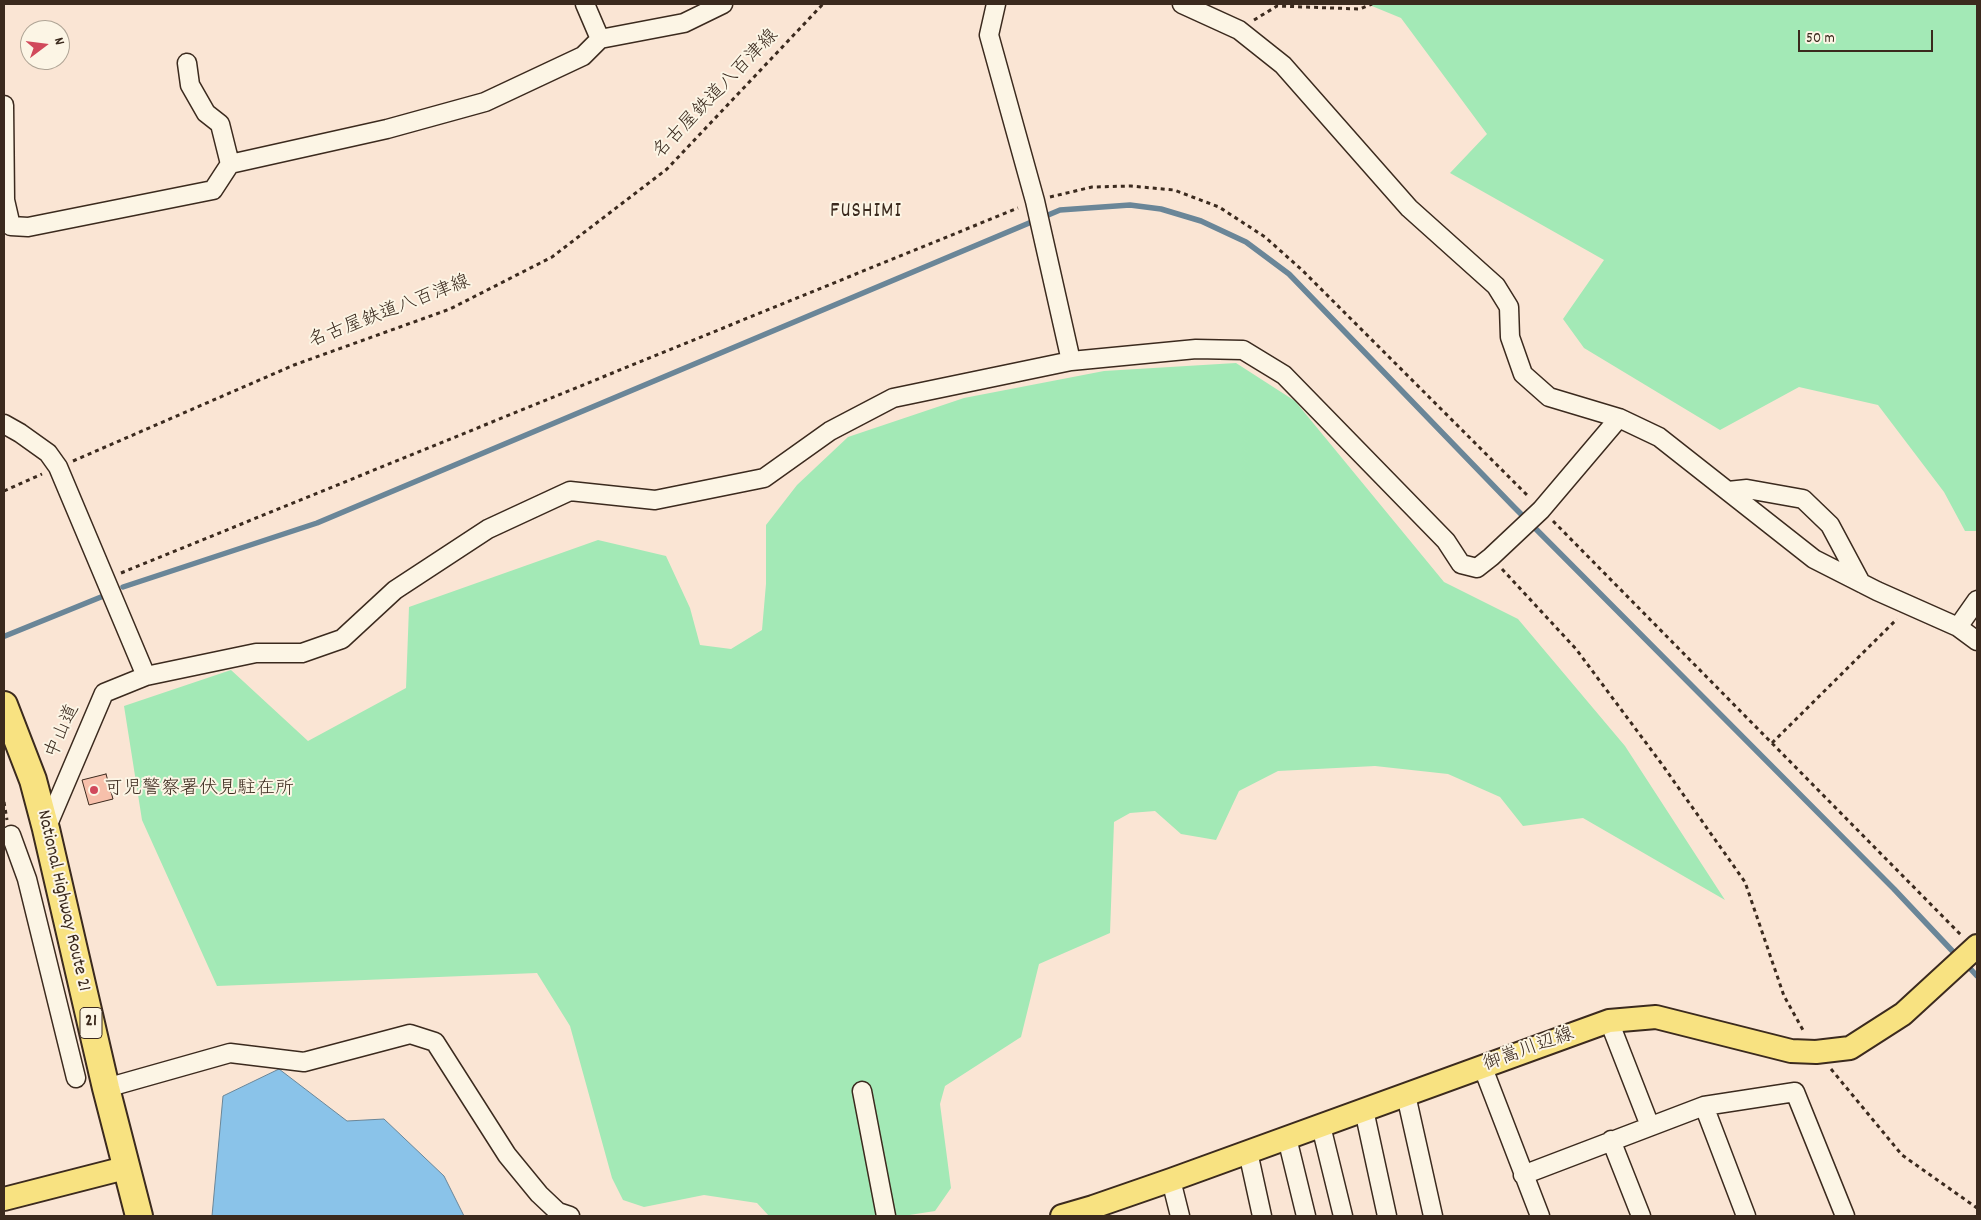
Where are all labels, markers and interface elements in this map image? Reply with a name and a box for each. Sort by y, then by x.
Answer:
north arrow [20,20,70,70]
scale bar [1801,20,1936,52]
street label: 名古屋鉄道八百津線 [649,26,785,164]
text: 50 m [1806,28,1835,50]
text: N [48,35,69,47]
district label: FUSHIMI [829,200,903,226]
street label: 名古屋鉄道八百津線 [306,272,474,354]
street label: 中山道 [42,701,86,763]
place label: 可児警察署伏見駐在所 [104,779,294,801]
marker: 可児警察署伏見駐在所 [88,784,100,796]
street label: National Highway Route 21 [30,808,94,994]
road number: 21 [80,1008,102,1038]
street label: 御嵩川辺線 [1480,1024,1578,1078]

